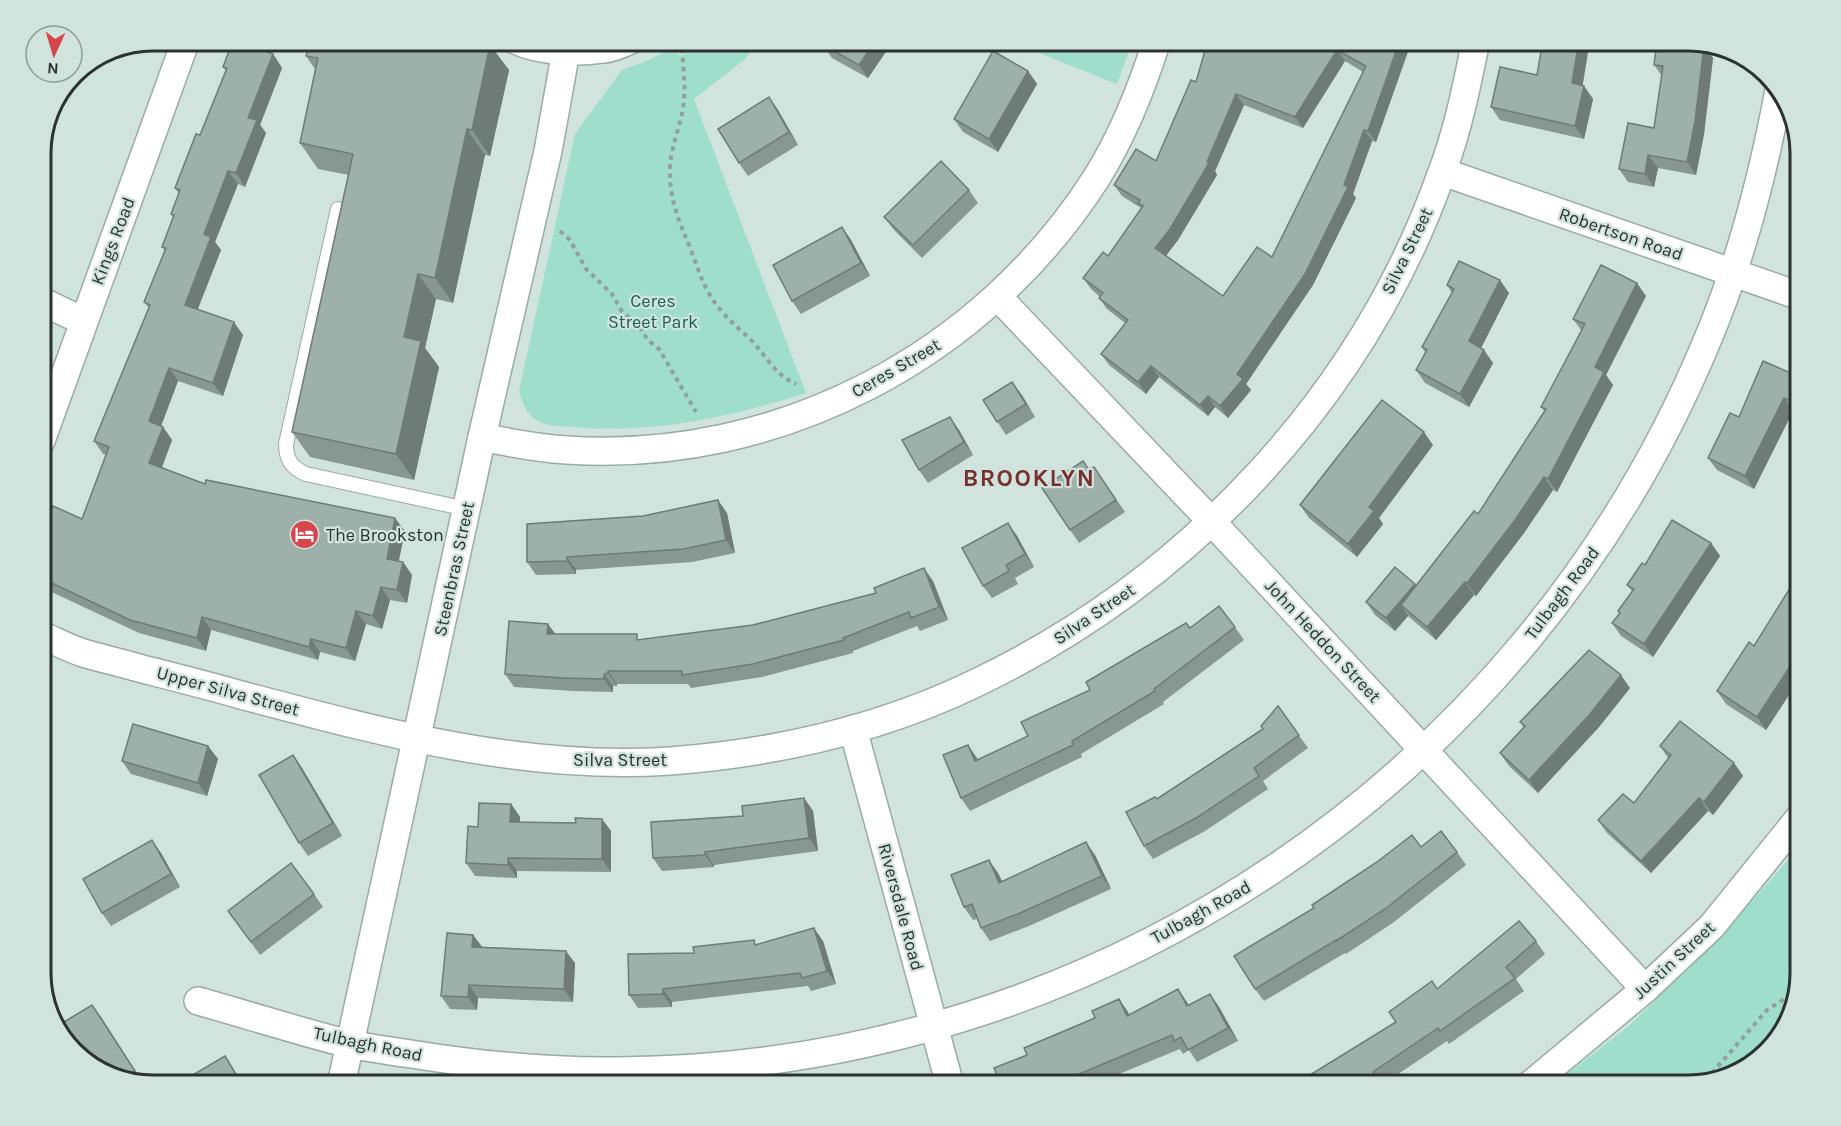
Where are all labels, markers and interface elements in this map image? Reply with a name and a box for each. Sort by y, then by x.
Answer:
north arrow [24,24,84,84]
text: N [47,59,59,78]
street label: Kings Road [86,194,140,288]
street label: Robertson Road [1556,202,1686,266]
street label: Silva Street [1377,204,1438,298]
park label: Ceres Street Park [608,290,698,333]
street label: Ceres Street [848,334,945,402]
district label: BROOKLYN [963,464,1095,492]
street label: Steenbras Street [429,499,479,638]
hotel icon: The Brookston [289,519,321,551]
place label: The Brookston [326,524,444,546]
street label: Tulbagh Road [1520,542,1604,644]
street label: John Heddon Street [1260,575,1386,707]
street label: Silva Street [1049,578,1139,649]
street label: Upper Silva Street [154,661,302,721]
street label: Silva Street [573,749,667,771]
street label: Riversdale Road [873,841,929,973]
street label: Tulbagh Road [1147,875,1255,949]
street label: Justin Street [1628,916,1720,1004]
street label: Tulbagh Road [311,1022,425,1066]

